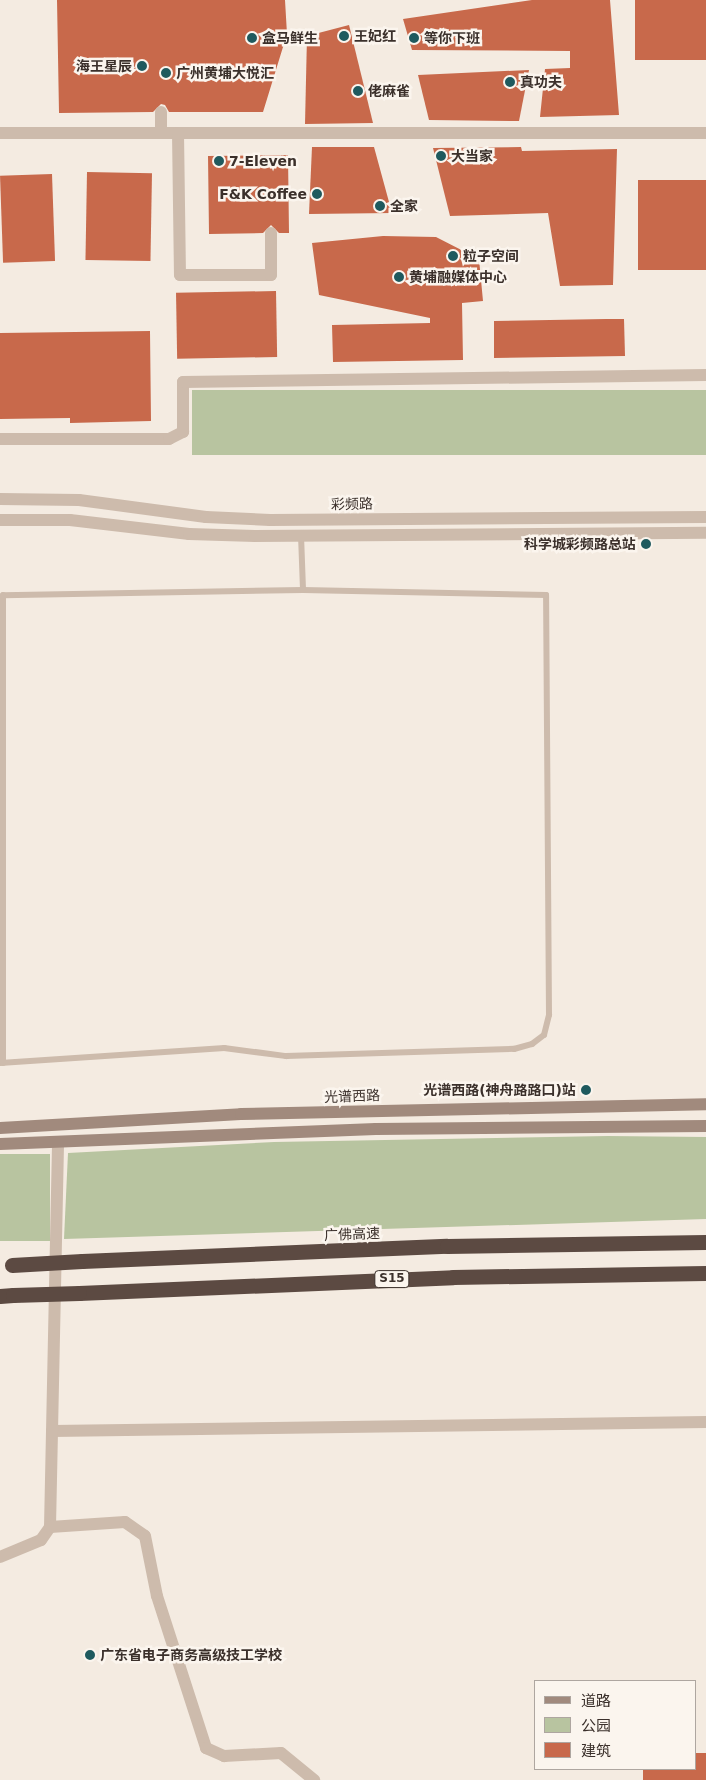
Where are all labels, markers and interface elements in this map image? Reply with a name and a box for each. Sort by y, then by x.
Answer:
place label: 王妃红 [354,28,396,44]
place label: 盒马鲜生 [262,30,318,46]
marker: 王妃红 [338,30,350,42]
place label: 等你下班 [424,30,480,46]
marker: 盒马鲜生 [246,32,258,44]
marker: 等你下班 [408,32,420,44]
place label: 海王星辰 [76,58,132,74]
marker: 海王星辰 [136,60,148,72]
place label: 广州黄埔大悦汇 [176,65,274,81]
marker: 广州黄埔大悦汇 [160,67,172,79]
place label: 真功夫 [520,74,562,90]
marker: 真功夫 [504,76,516,88]
place label: 佬麻雀 [368,83,410,99]
marker: 佬麻雀 [352,85,364,97]
place label: 大当家 [451,148,493,164]
marker: 大当家 [435,150,447,162]
place label: 7-Eleven [229,153,297,169]
marker: 7-Eleven [213,155,225,167]
place label: F&K Coffee [219,186,307,202]
marker: F&K Coffee [311,188,323,200]
place label: 全家 [390,198,418,214]
marker: 全家 [374,200,386,212]
place label: 粒子空间 [463,248,519,264]
marker: 粒子空间 [447,250,459,262]
place label: 黄埔融媒体中心 [409,269,507,285]
marker: 黄埔融媒体中心 [393,271,405,283]
street label: 彩频路 [331,495,373,513]
place label: 科学城彩频路总站 [524,536,636,552]
marker: 科学城彩频路总站 [640,538,652,550]
place label: 光谱西路(神舟路路口)站 [423,1082,576,1098]
marker: 光谱西路(神舟路路口)站 [580,1084,592,1096]
street label: 光谱西路 [324,1087,380,1105]
street label: 广佛高速 [324,1225,380,1243]
road number: S15 [373,1270,411,1288]
place label: 广东省电子商务高级技工学校 [100,1647,282,1663]
marker: 广东省电子商务高级技工学校 [84,1649,96,1661]
legend [534,1680,696,1770]
text: 道路 [581,1692,611,1710]
text: 公园 [581,1717,611,1735]
text: 建筑 [581,1742,611,1760]

